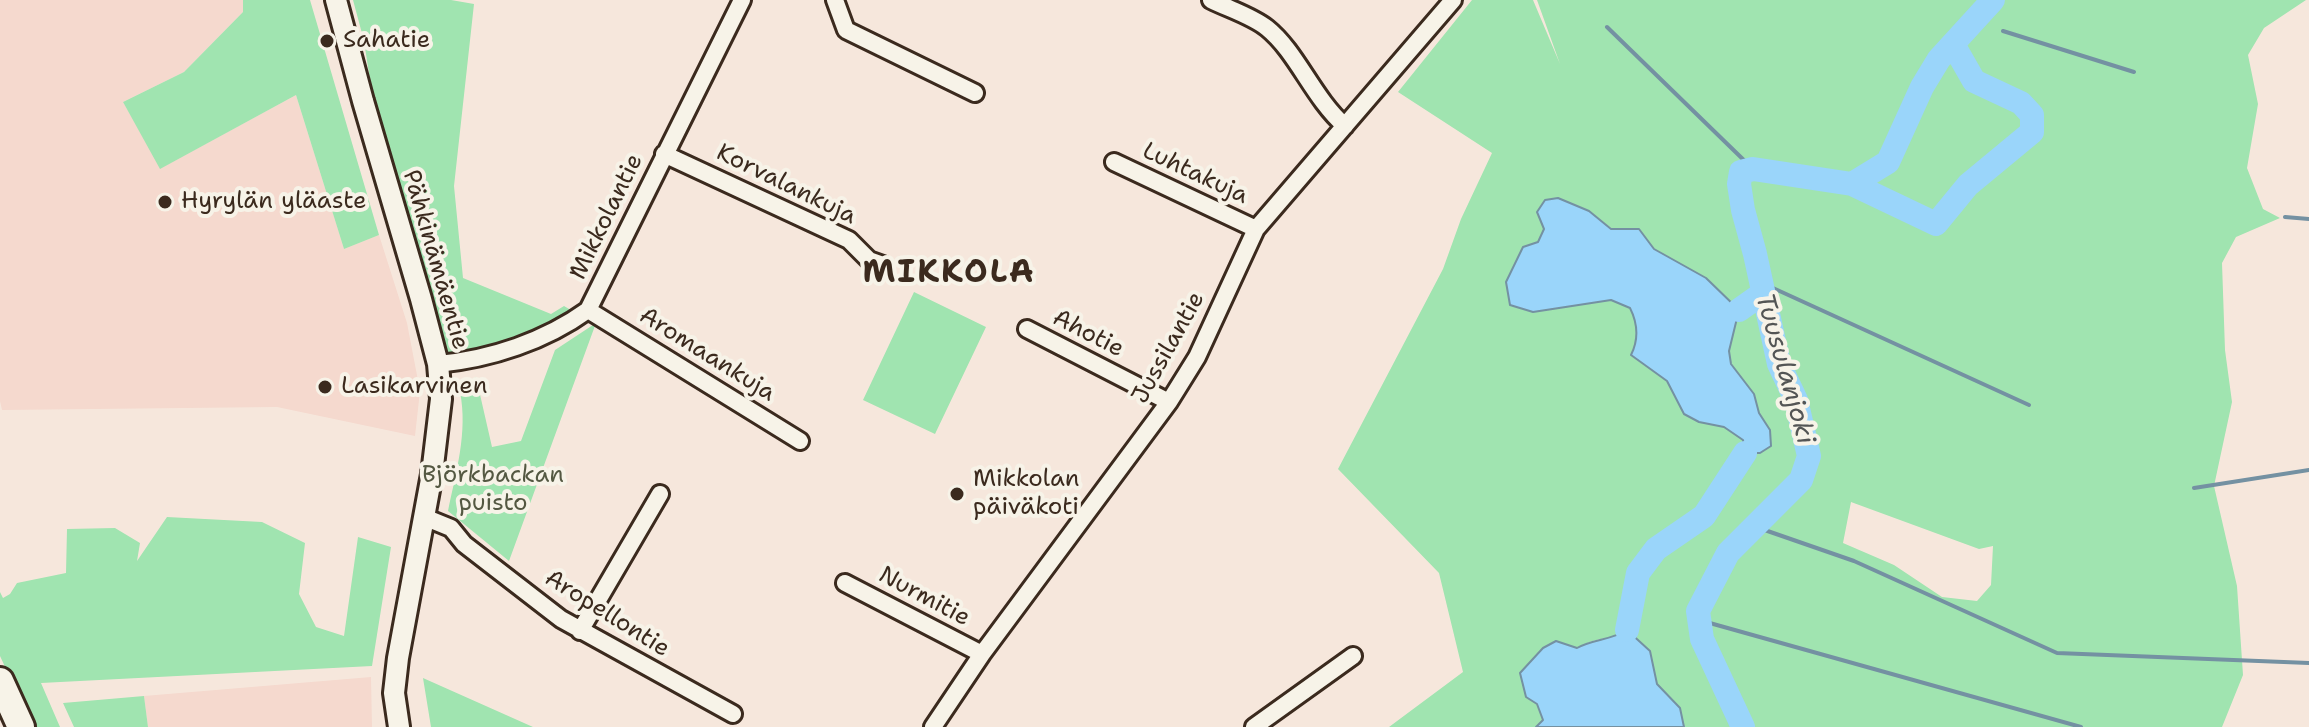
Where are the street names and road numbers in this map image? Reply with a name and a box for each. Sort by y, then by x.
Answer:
street label: Luhtakuja [1137,137,1253,211]
street label: Korvalankuja [711,139,861,231]
street label: Mikkolantie [564,149,650,285]
street label: Pähkinämäentie [396,167,474,353]
street label: Jussilantie [1126,287,1212,409]
street label: Aromaankuja [634,302,780,408]
street label: Ahotie [1047,304,1129,364]
street label: Nurmitie [873,561,975,633]
street label: Aropellontie [539,564,675,664]

